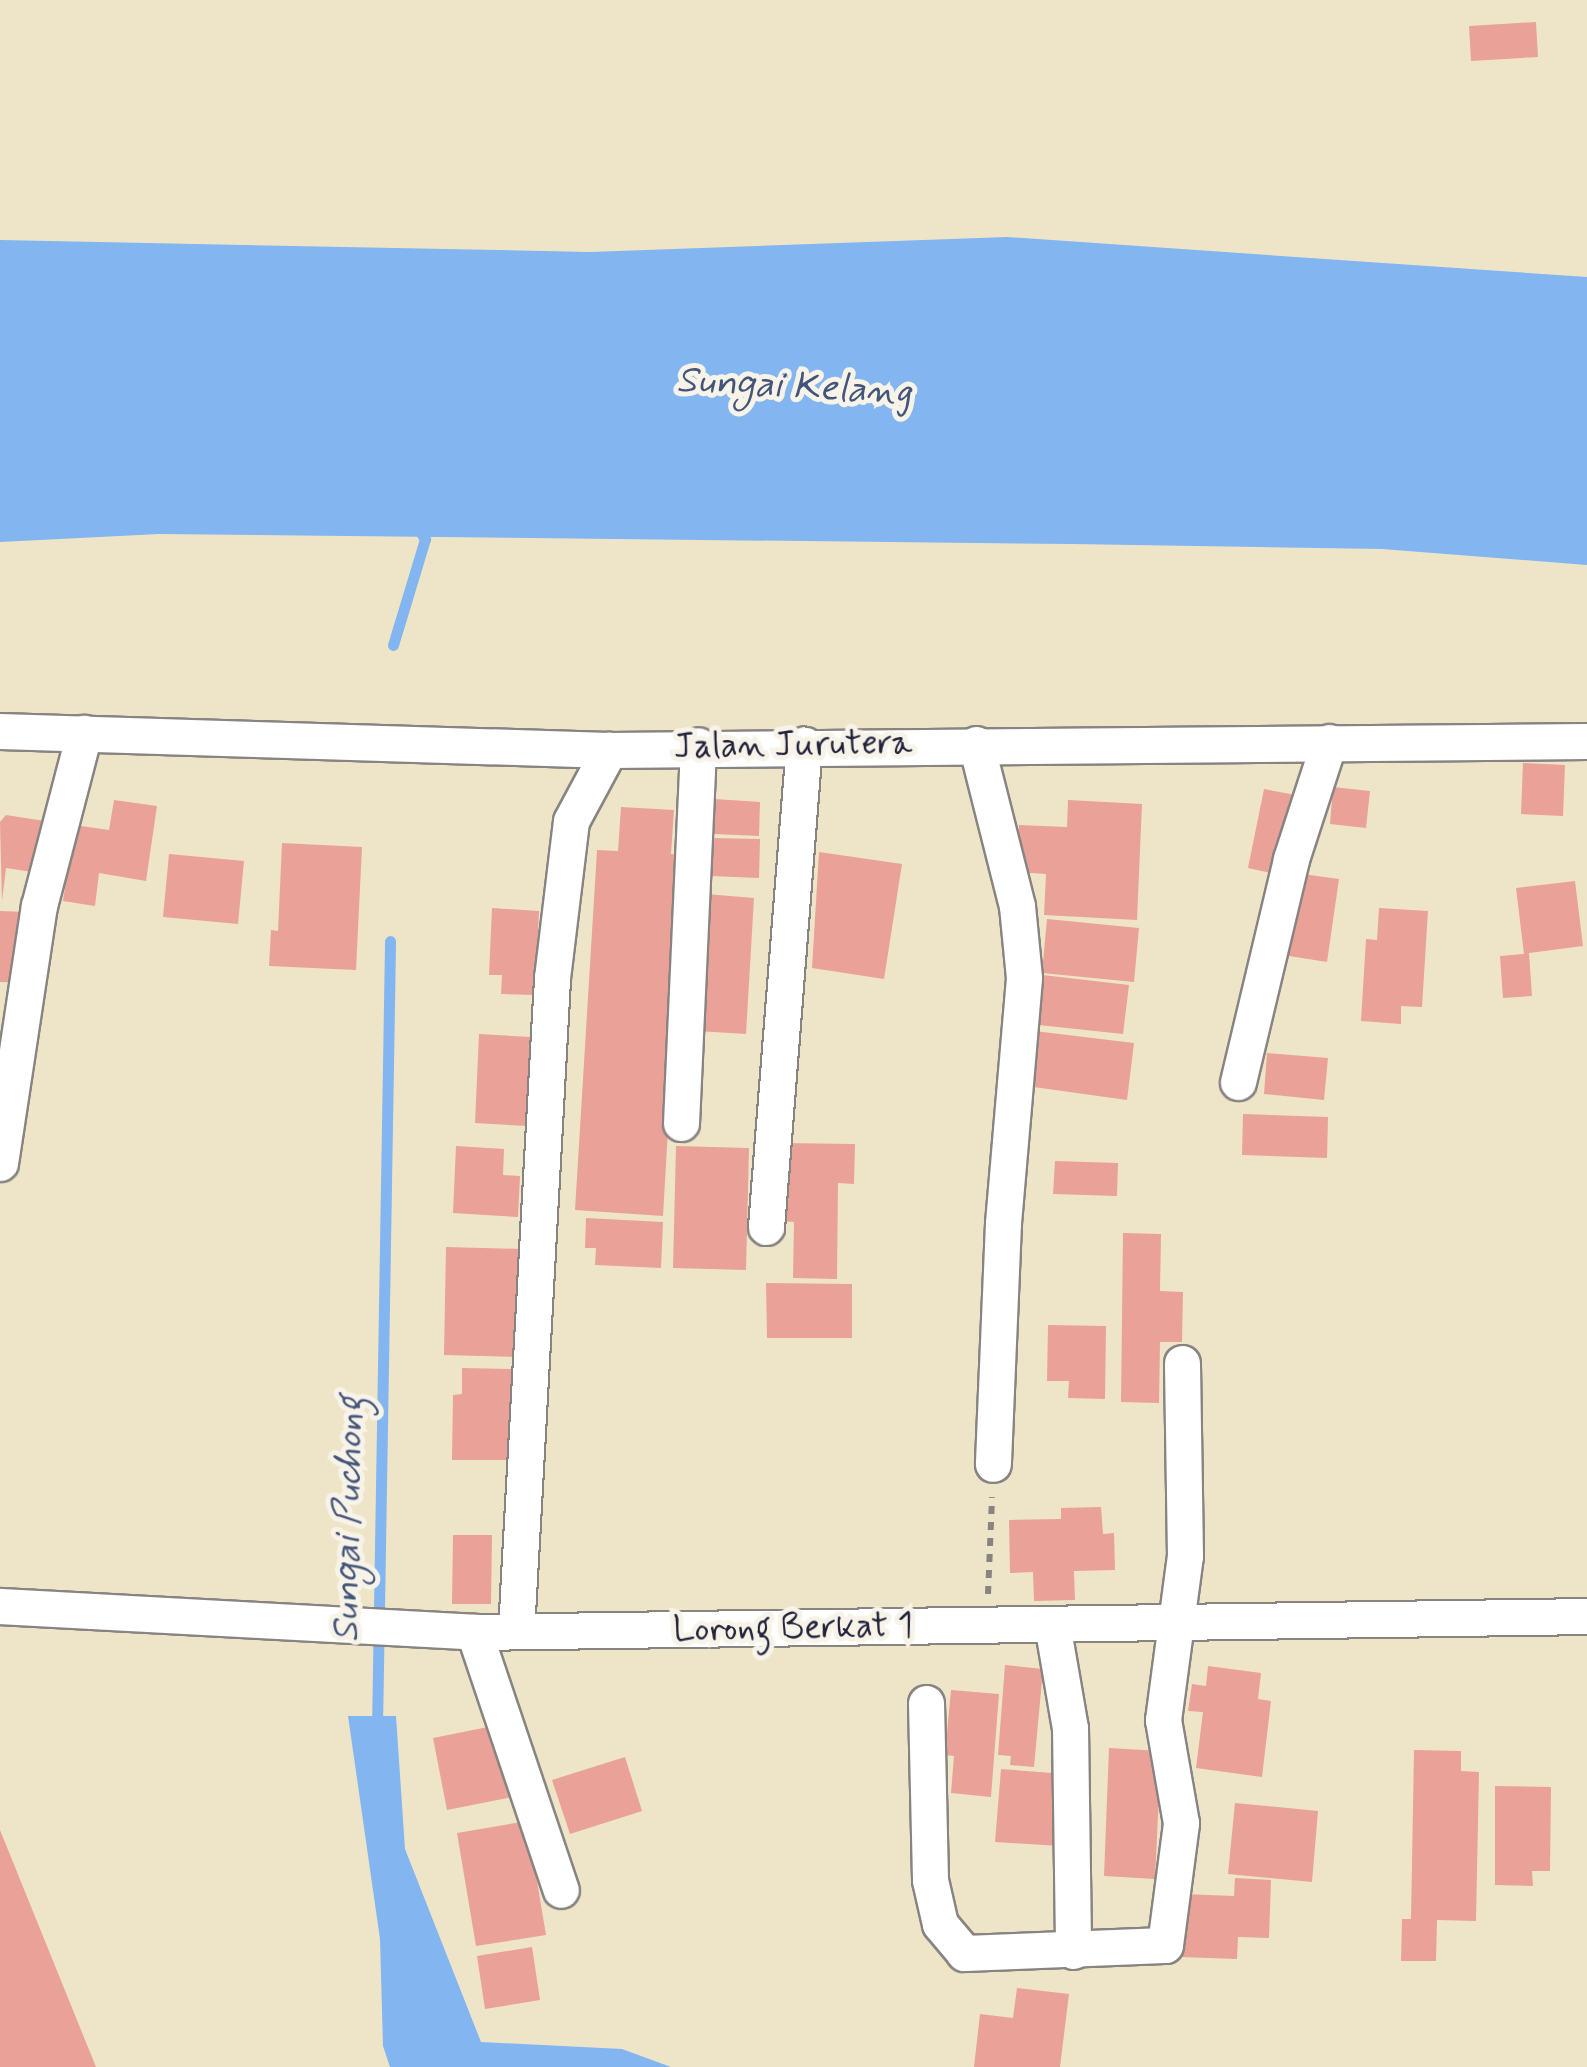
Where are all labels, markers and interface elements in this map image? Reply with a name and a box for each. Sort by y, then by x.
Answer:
water label: Sungai Kelang [675,358,913,416]
street label: Jalan Jurutera [678,722,908,768]
water label: Sungai Puchong [324,1395,374,1643]
street label: Lorong Berkat 1 [672,1605,914,1651]

